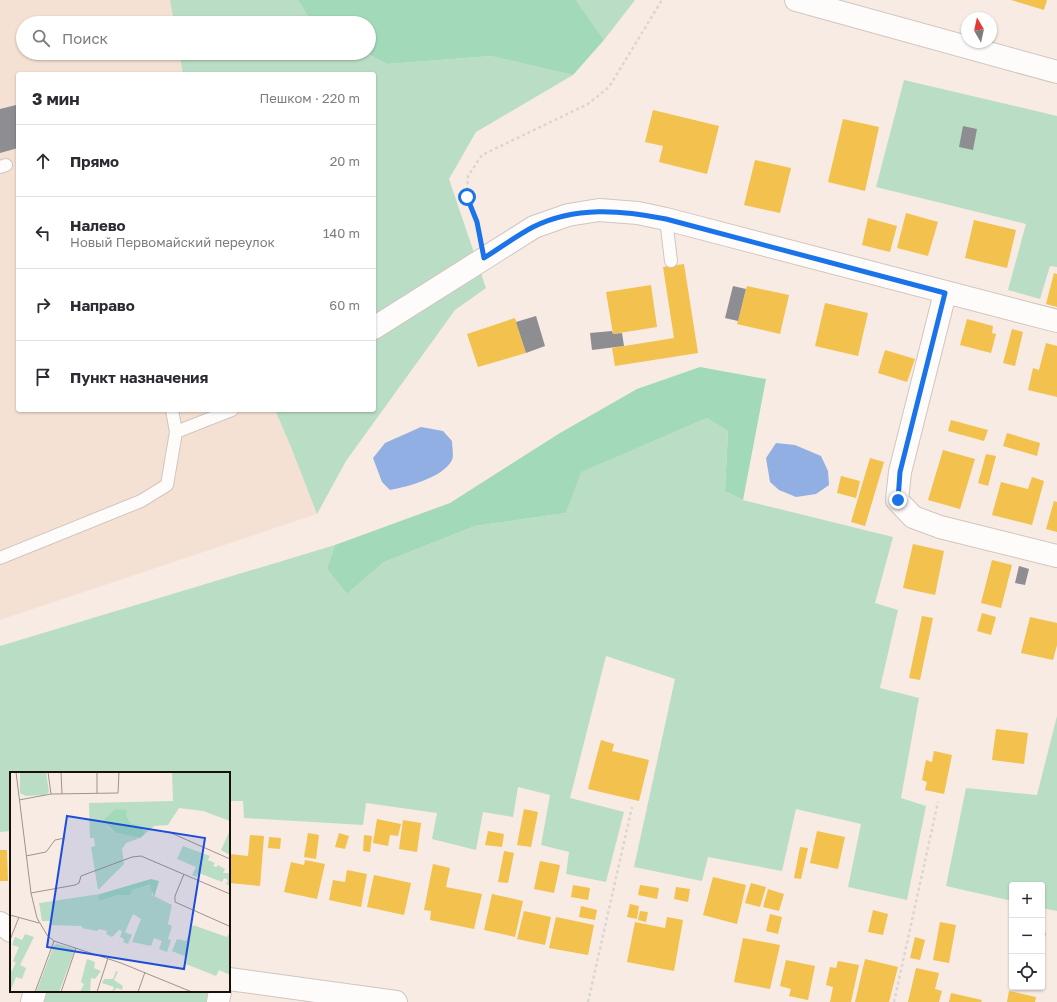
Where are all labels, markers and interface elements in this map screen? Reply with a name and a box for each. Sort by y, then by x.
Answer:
north arrow [961,12,997,48]
search box [16,16,376,60]
icon: search [30,27,52,49]
text: Поиск [62,29,108,47]
text: 3 мин [32,88,80,109]
text: Пешком · 220 m [260,90,360,106]
icon: ahead [32,150,54,172]
text: Прямо [70,152,119,170]
text: 20 m [330,153,360,169]
route start [458,188,476,206]
text: Налево [70,216,126,234]
icon: left [32,222,54,244]
text: 140 m [323,225,360,241]
text: Новый Первомайский переулок [70,234,275,250]
icon: right [32,294,54,316]
text: Направо [70,296,135,314]
text: 60 m [329,297,360,313]
icon: arrive [32,366,54,388]
text: Пункт назначения [70,368,208,386]
route end [889,491,907,509]
inset map [10,772,230,992]
map controls [1009,882,1045,990]
button: + [1009,882,1045,918]
button: − [1009,918,1045,954]
button: locate [1009,954,1045,990]

